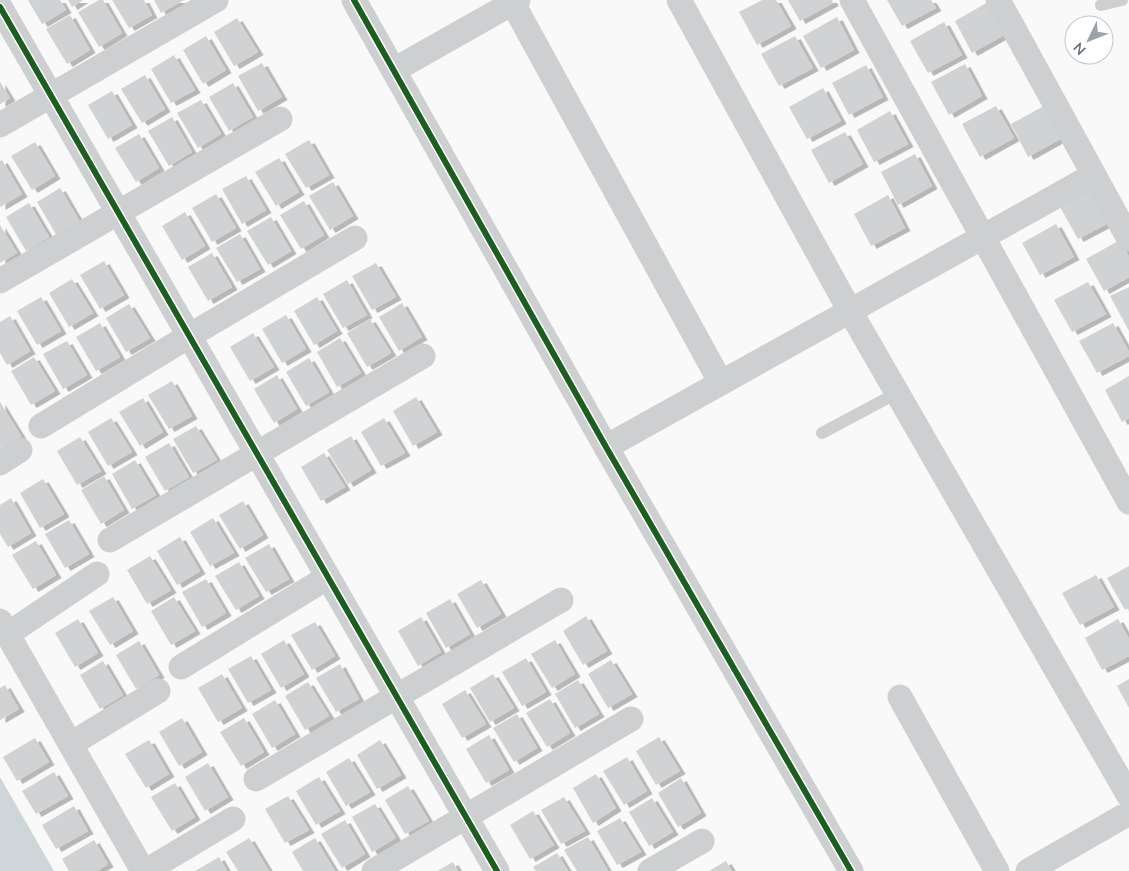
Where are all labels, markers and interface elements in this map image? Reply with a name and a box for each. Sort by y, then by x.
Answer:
north arrow [1064,15,1114,65]
text: N [1069,39,1090,59]

